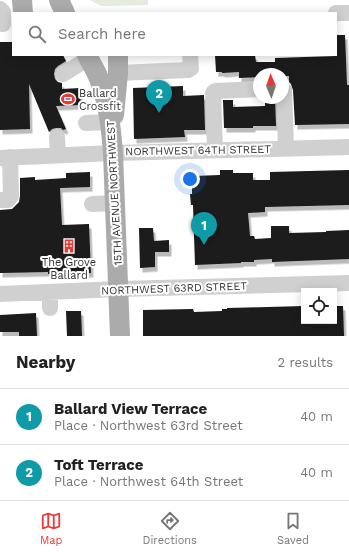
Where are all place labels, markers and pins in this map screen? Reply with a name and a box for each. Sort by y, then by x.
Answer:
pin: 2 [146,80,172,113]
place label: Ballard Crossfit [79,87,121,113]
sports icon: Ballard Crossfit [60,91,76,107]
pin: 1 [191,212,217,245]
building icon: The Grove Ballard [61,238,77,254]
place label: The Grove Ballard [42,256,96,282]

